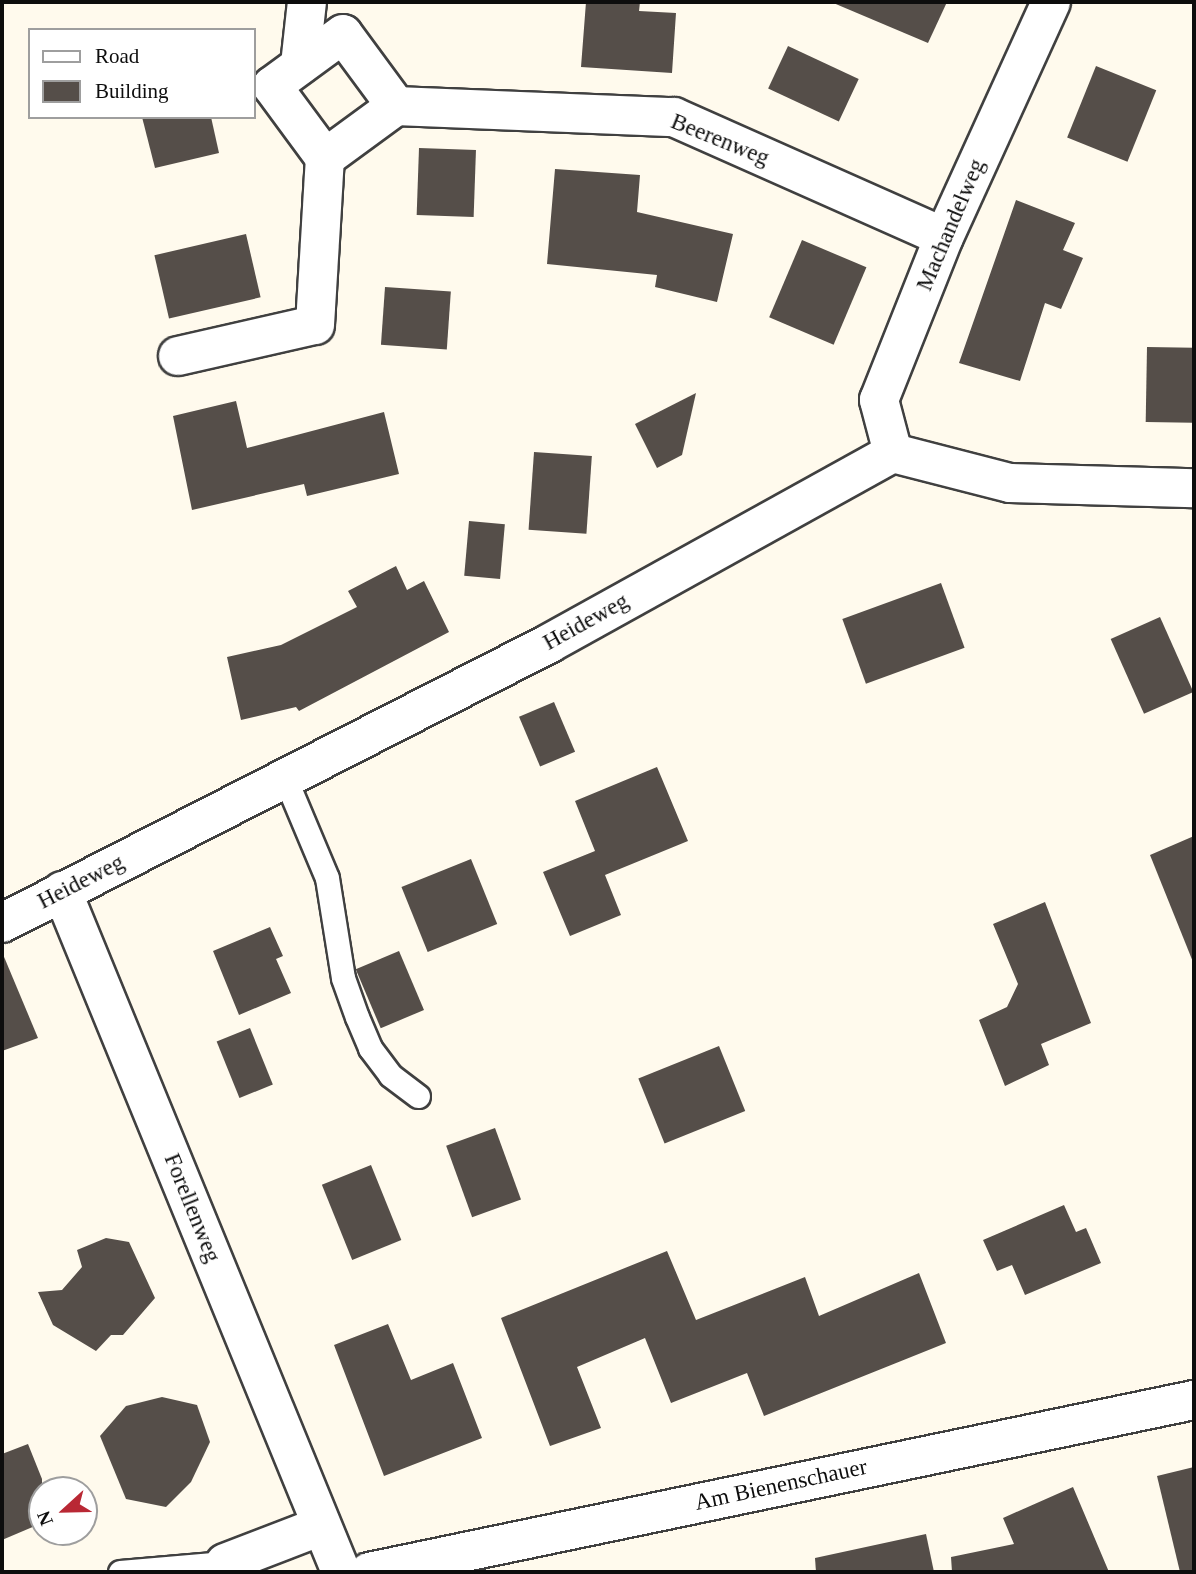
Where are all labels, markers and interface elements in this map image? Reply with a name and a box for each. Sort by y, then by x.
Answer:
legend [28,28,256,119]
text: Road [95,44,139,68]
text: Building [95,79,169,103]
street label: Beerenweg [667,108,773,172]
street label: Machandelweg [911,155,991,295]
street label: Heideweg [539,587,633,657]
street label: Heideweg [33,849,129,915]
street label: Forellenweg [158,1150,226,1266]
street label: Am Bienenschauer [692,1453,870,1517]
north arrow [28,1476,98,1546]
text: N [33,1508,57,1529]

